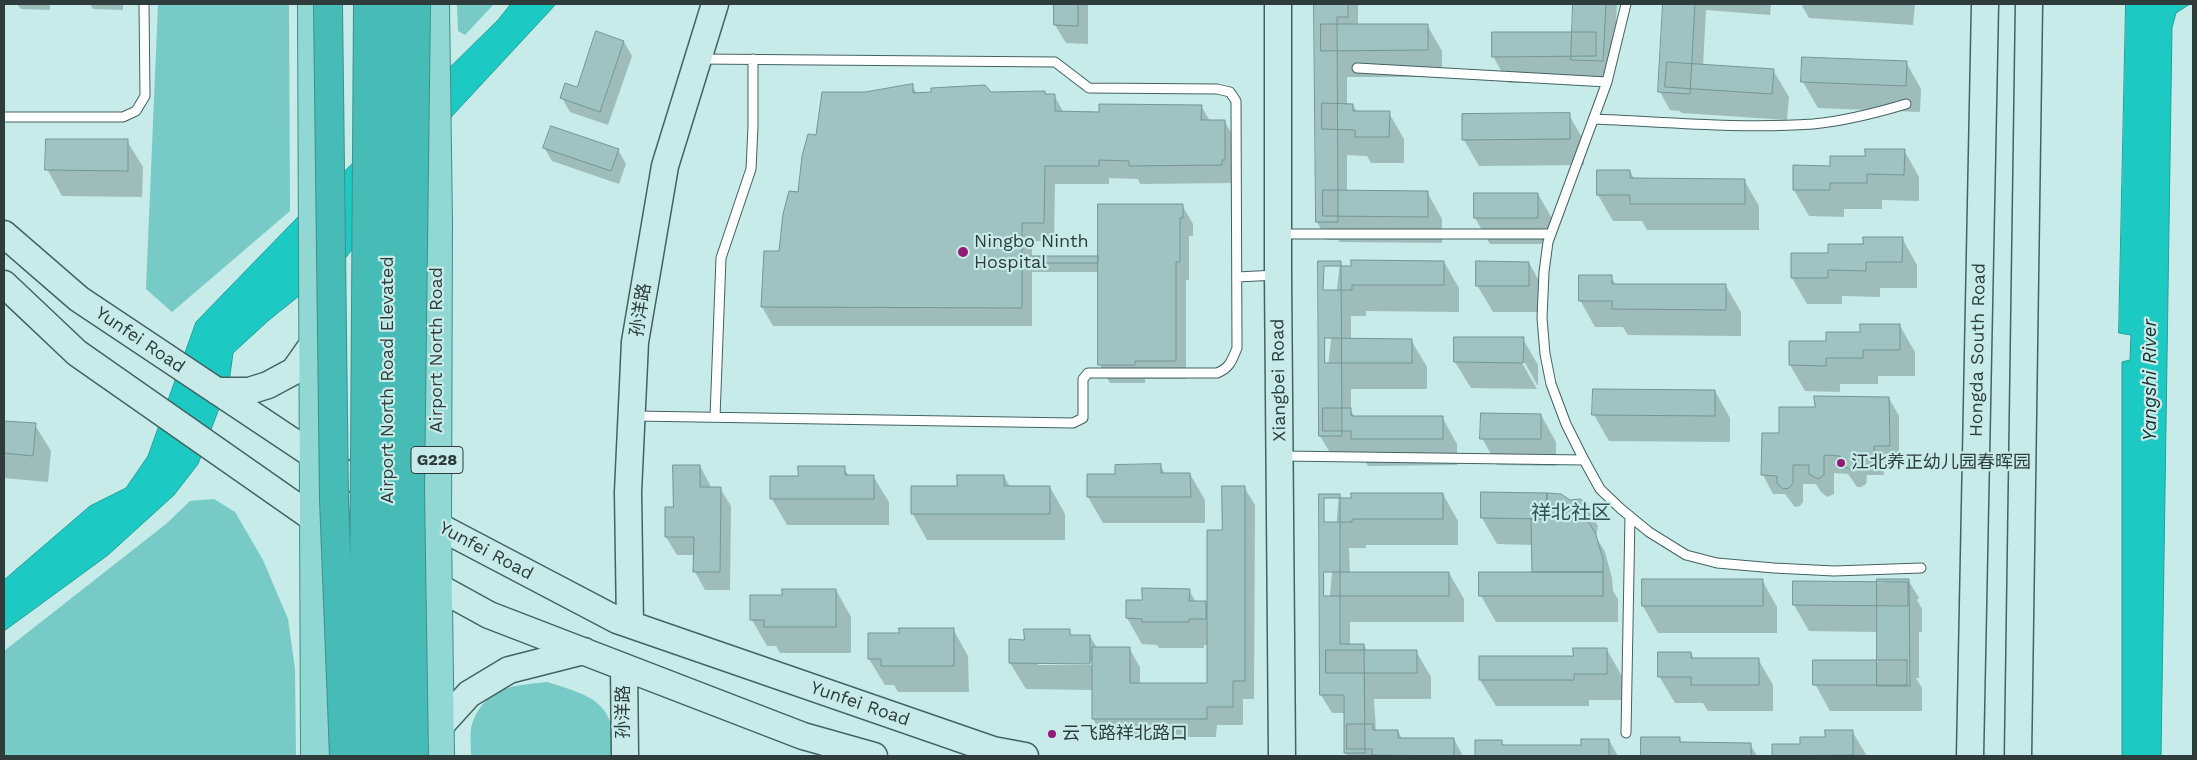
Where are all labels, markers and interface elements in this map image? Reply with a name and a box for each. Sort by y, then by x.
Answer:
place label: Ningbo Ninth Hospital [974,231,1089,274]
marker: Ningbo Ninth Hospital [956,245,970,259]
street label: Airport North Road Elevated [377,256,399,504]
street label: Hongda South Road [1966,263,1990,437]
street label: Airport North Road [426,267,448,433]
street label: 孙洋路 [626,282,656,338]
street label: Yunfei Road [91,302,189,378]
street label: Xiangbei Road [1267,318,1291,442]
water label: Yangshi River [2139,319,2161,441]
road number: G228 [411,446,463,474]
place label: 江北养正幼儿园春晖园 [1851,452,2031,474]
marker: 江北养正幼儿园春晖园 [1835,457,1847,469]
district label: 祥北社区 [1531,501,1611,525]
street label: Yunfei Road [435,517,537,585]
street label: Yunfei Road [808,677,912,731]
street label: 孙洋路 [613,685,635,739]
place label: 云飞路祥北路口 [1062,723,1188,745]
marker: 云飞路祥北路口 [1046,728,1058,740]

